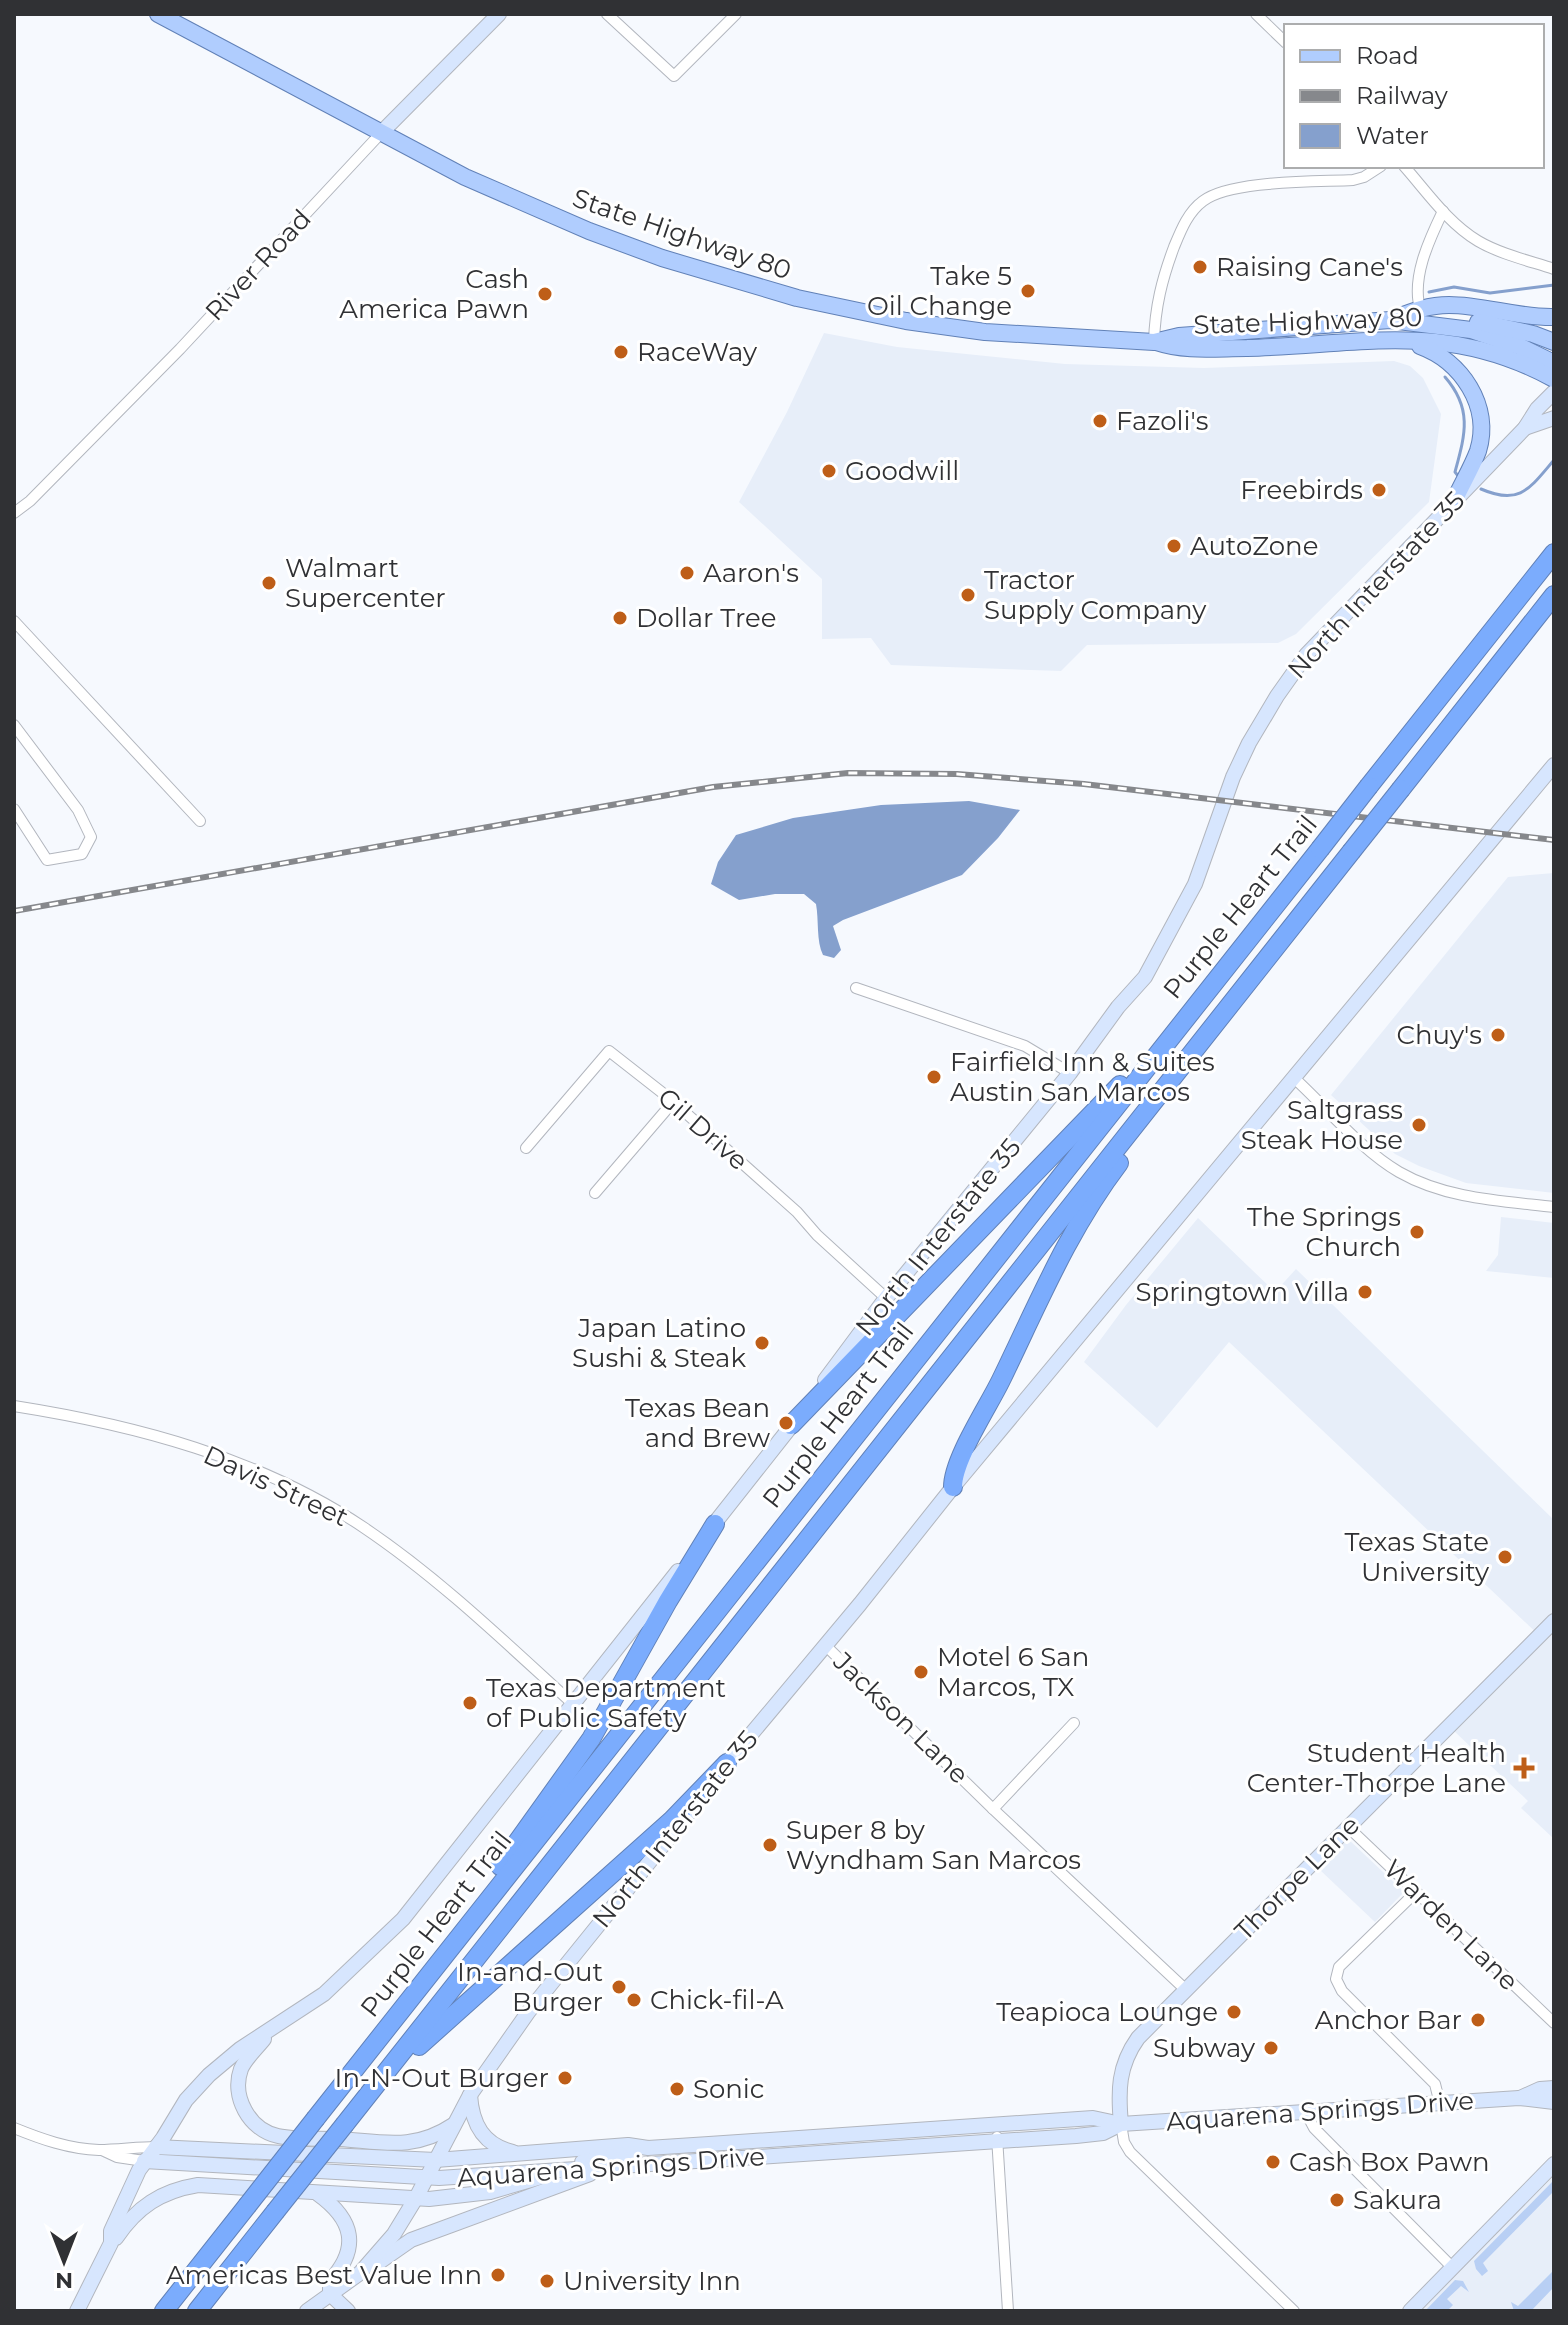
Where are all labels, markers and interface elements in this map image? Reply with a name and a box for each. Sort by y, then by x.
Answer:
legend [1284,24,1544,168]
text: Road [1356,41,1419,70]
text: Railway [1356,81,1448,110]
text: Water [1356,121,1429,150]
street label: State Highway 80 [568,182,796,286]
street label: River Road [198,203,318,327]
place label: Raising Cane's [1216,251,1403,283]
marker: Raising Cane's [1191,258,1209,276]
place label: Take 5 Oil Change [867,260,1012,322]
place label: Cash America Pawn [339,263,529,325]
marker: Take 5 Oil Change [1019,282,1037,300]
marker: Cash America Pawn [536,285,554,303]
street label: State Highway 80 [1193,301,1423,341]
place label: RaceWay [637,336,758,368]
marker: RaceWay [612,343,630,361]
place label: Fazoli's [1116,405,1209,437]
marker: Fazoli's [1091,412,1109,430]
place label: Goodwill [845,455,959,487]
marker: Goodwill [820,462,838,480]
place label: Freebirds [1240,474,1363,506]
marker: Freebirds [1370,481,1388,499]
street label: North Interstate 35 [1281,485,1471,685]
place label: AutoZone [1190,530,1318,562]
marker: AutoZone [1165,537,1183,555]
place label: Walmart Supercenter [285,552,446,614]
place label: Aaron's [703,557,799,589]
marker: Aaron's [678,564,696,582]
place label: Tractor Supply Company [984,564,1207,626]
marker: Walmart Supercenter [260,574,278,592]
marker: Tractor Supply Company [959,586,977,604]
place label: Dollar Tree [636,602,776,634]
marker: Dollar Tree [611,609,629,627]
street label: Purple Heart Trail [1156,809,1324,1005]
place label: Chuy's [1397,1019,1482,1051]
marker: Chuy's [1489,1026,1507,1044]
place label: Fairfield Inn & Suites Austin San Marcos [950,1046,1215,1108]
marker: Fairfield Inn & Suites Austin San Marcos [925,1068,943,1086]
street label: Gil Drive [651,1081,755,1177]
place label: Saltgrass Steak House [1241,1094,1403,1156]
marker: Saltgrass Steak House [1410,1116,1428,1134]
street label: North Interstate 35 [849,1132,1027,1342]
place label: The Springs Church [1247,1201,1401,1263]
marker: The Springs Church [1408,1223,1426,1241]
place label: Springtown Villa [1136,1276,1349,1308]
marker: Springtown Villa [1356,1283,1374,1301]
place label: Japan Latino Sushi & Steak [572,1312,746,1374]
street label: Purple Heart Trail [756,1316,920,1514]
marker: Japan Latino Sushi & Steak [753,1334,771,1352]
place label: Texas Bean and Brew [625,1392,770,1454]
marker: Texas Bean and Brew [777,1414,795,1432]
street label: Davis Street [199,1439,353,1533]
place label: Texas State University [1345,1526,1490,1588]
marker: Texas State University [1496,1548,1514,1566]
place label: Motel 6 San Marcos, TX [937,1641,1089,1703]
street label: Jackson Lane [826,1645,975,1790]
marker: Motel 6 San Marcos, TX [912,1663,930,1681]
place label: Texas Department of Public Safety [486,1672,726,1734]
marker: Texas Department of Public Safety [461,1694,479,1712]
street label: North Interstate 35 [586,1724,764,1934]
place label: Student Health Center-Thorpe Lane [1247,1737,1506,1799]
marker: Student Health Center-Thorpe Lane [1513,1757,1535,1779]
street label: Thorpe Lane [1228,1809,1366,1947]
place label: Super 8 by Wyndham San Marcos [786,1814,1081,1876]
street label: Purple Heart Trail [354,1825,518,2023]
marker: Super 8 by Wyndham San Marcos [761,1836,779,1854]
street label: Warden Lane [1377,1853,1525,1997]
place label: In-and-Out Burger [457,1956,603,2018]
marker: In-and-Out Burger [610,1978,628,1996]
place label: Chick-fil-A [650,1984,784,2016]
marker: Chick-fil-A [625,1991,643,2009]
place label: Teapioca Lounge [996,1996,1218,2028]
marker: Teapioca Lounge [1225,2003,1243,2021]
place label: Anchor Bar [1315,2004,1462,2036]
marker: Anchor Bar [1469,2011,1487,2029]
place label: Subway [1153,2032,1256,2064]
marker: Subway [1262,2039,1280,2057]
place label: In-N-Out Burger [335,2062,549,2094]
marker: In-N-Out Burger [556,2069,574,2087]
place label: Sonic [693,2073,765,2105]
marker: Sonic [668,2080,686,2098]
street label: Aquarena Springs Drive [1165,2084,1475,2138]
street label: Aquarena Springs Drive [456,2140,766,2194]
place label: Cash Box Pawn [1289,2146,1490,2178]
marker: Cash Box Pawn [1264,2153,1282,2171]
place label: Sakura [1353,2184,1442,2216]
marker: Sakura [1328,2191,1346,2209]
north arrow [24,2221,104,2301]
place label: Americas Best Value Inn [166,2259,482,2291]
place label: University Inn [563,2265,741,2297]
marker: Americas Best Value Inn [489,2266,507,2284]
text: N [55,2267,73,2294]
marker: University Inn [538,2272,556,2290]

